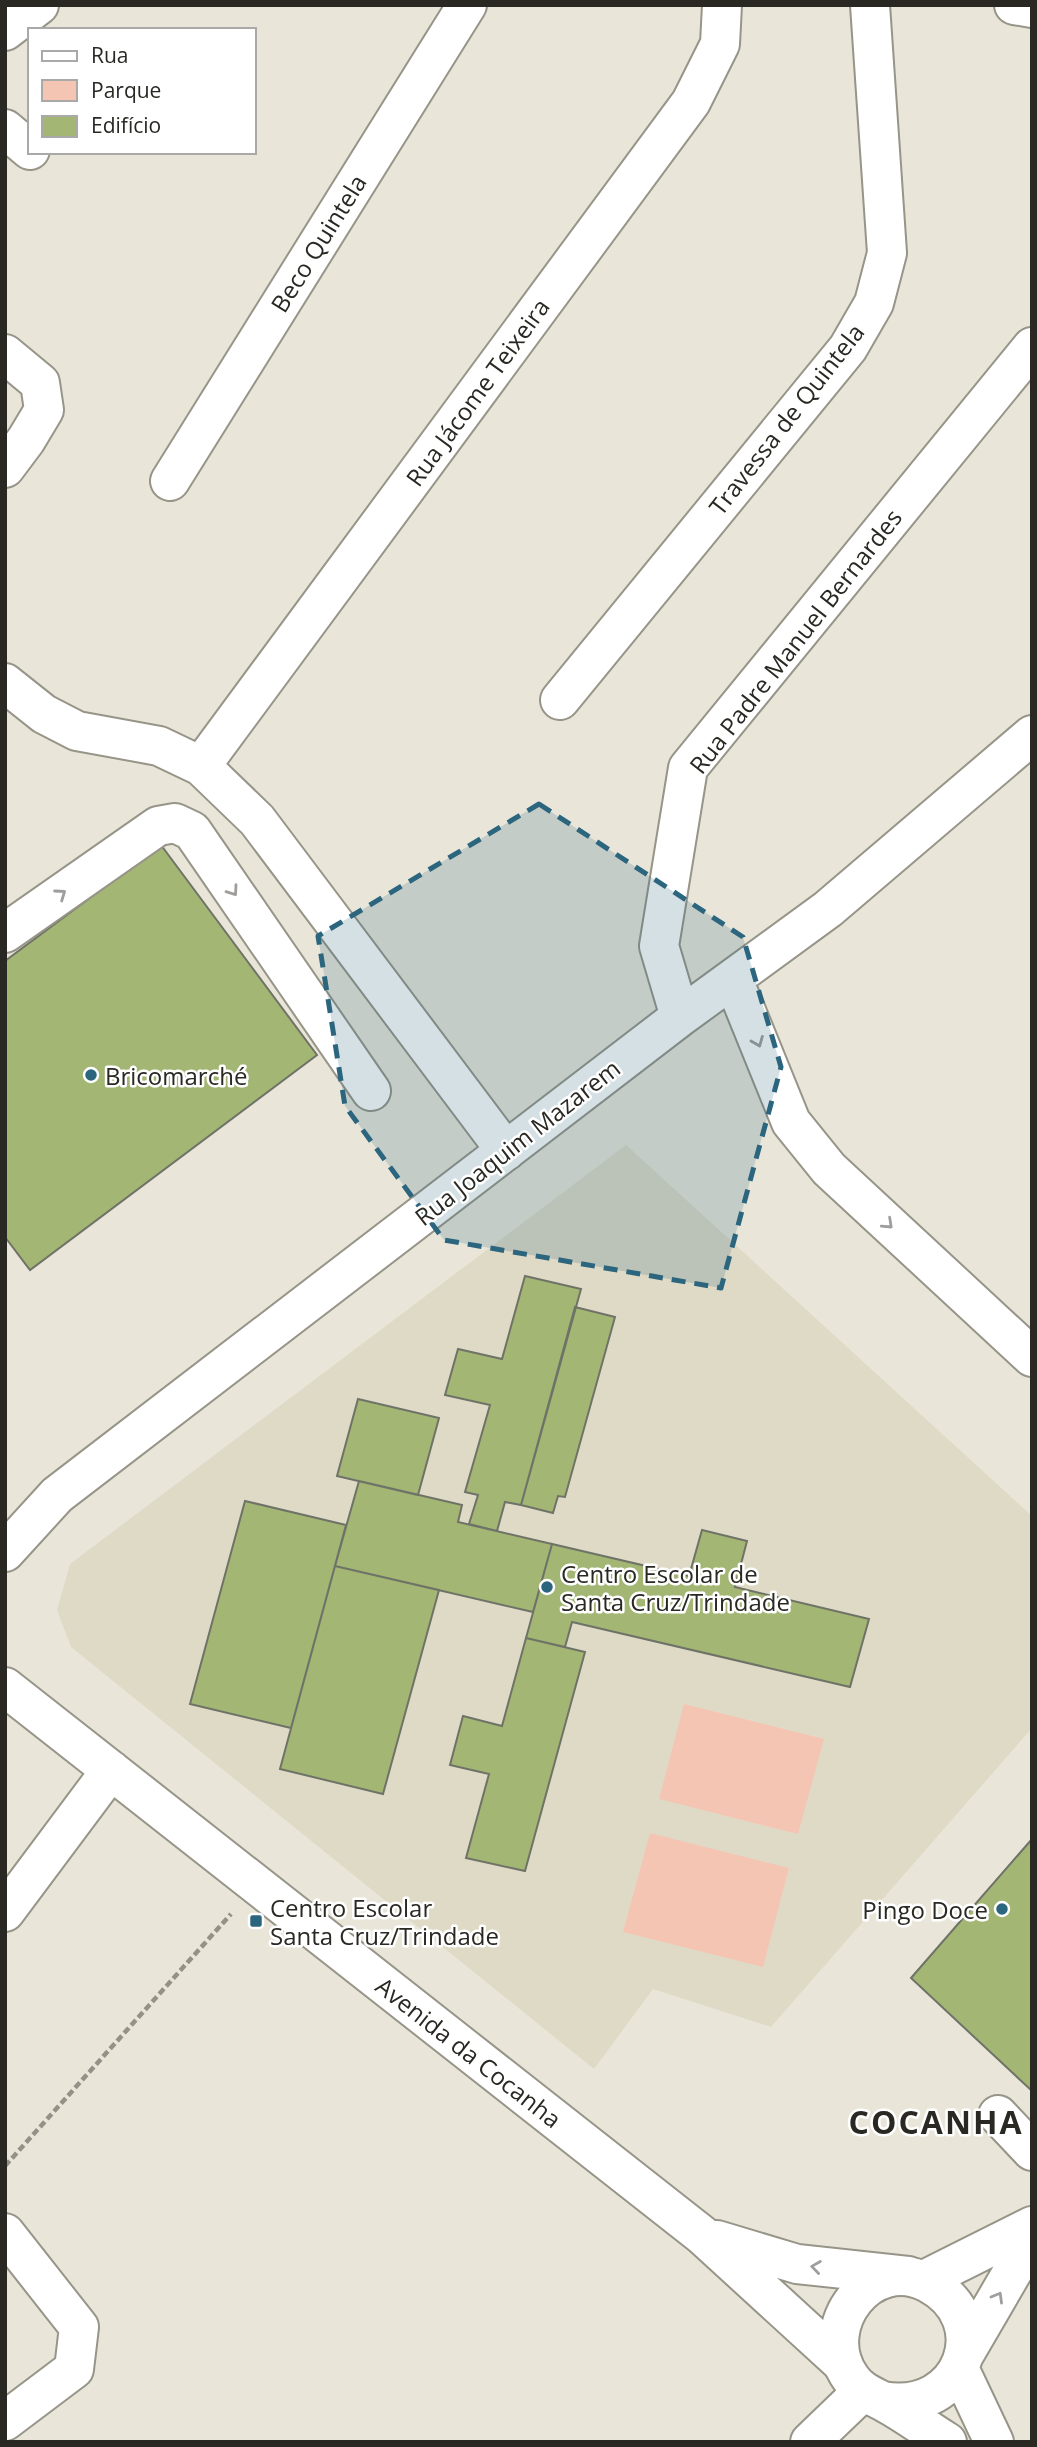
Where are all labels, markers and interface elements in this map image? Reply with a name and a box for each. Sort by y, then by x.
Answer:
legend [28,28,256,154]
text: Rua [91,41,129,69]
text: Parque [91,76,161,104]
text: Edifício [91,111,161,139]
street label: Beco Quintela [262,168,374,318]
street label: Rua Jácome Teixeira [398,291,556,493]
street label: Travessa de Quintela [701,317,871,521]
street label: Rua Padre Manuel Bernardes [681,502,909,780]
one-way arrow [225,883,238,896]
one-way arrow [53,890,66,902]
one-way arrow [750,1035,764,1047]
street label: Rua Joaquim Mazarem [407,1051,627,1233]
place label: Bricomarché [105,1059,247,1092]
marker: Bricomarché [83,1067,99,1083]
one-way arrow [880,1215,893,1228]
place label: Centro Escolar de Santa Cruz/Trindade [561,1557,790,1618]
marker: Centro Escolar de Santa Cruz/Trindade [539,1579,555,1595]
place label: Centro Escolar Santa Cruz/Trindade [270,1891,499,1952]
place label: Pingo Doce [862,1893,988,1926]
marker: Pingo Doce [994,1901,1010,1917]
marker: Centro Escolar Santa Cruz/Trindade [248,1913,264,1929]
street label: Avenida da Cocanha [369,1969,569,2135]
district label: COCANHA [849,2100,1023,2143]
one-way arrow [810,2260,822,2275]
one-way arrow [990,2291,1003,2304]

